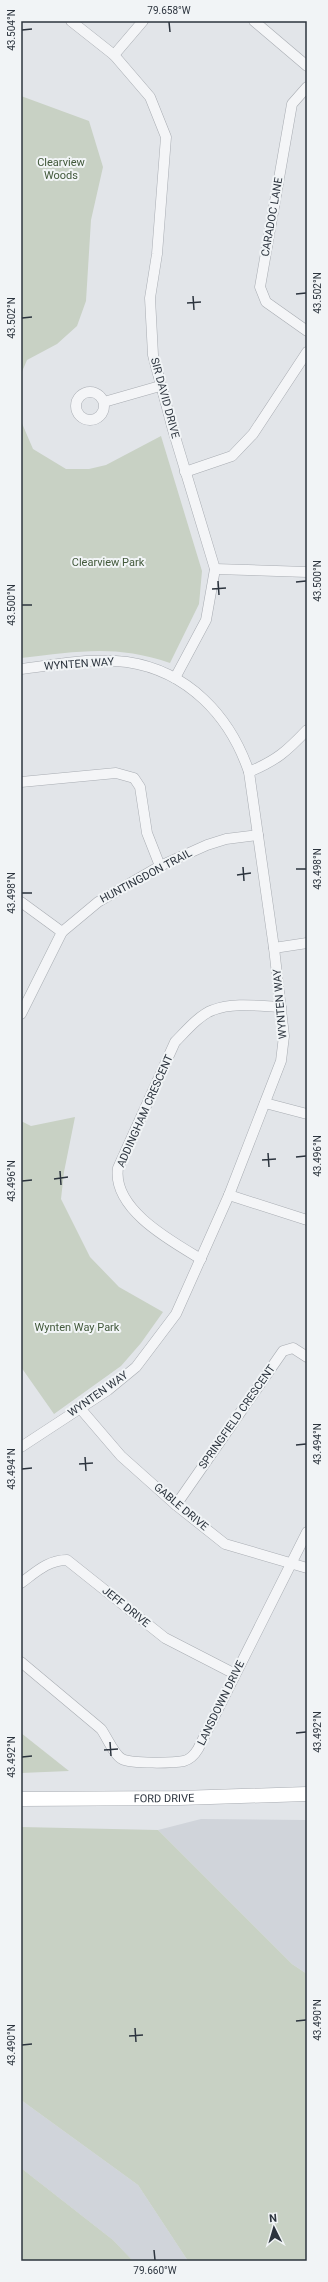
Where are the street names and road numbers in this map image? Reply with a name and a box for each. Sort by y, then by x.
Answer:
street label: CARADOC LANE [259,176,285,258]
street label: SIR DAVID DRIVE [148,356,182,440]
street label: WYNTEN WAY [43,655,115,673]
street label: HUNTINGDON TRAIL [98,846,194,906]
street label: WYNTEN WAY [270,968,290,1040]
street label: ADDINGHAM CRESCENT [114,1052,176,1169]
street label: SPRINGFIELD CRESCENT [196,1362,278,1472]
street label: WYNTEN WAY [65,1368,131,1419]
street label: GABLE DRIVE [151,1481,211,1533]
street label: JEFF DRIVE [100,1584,152,1630]
street label: LANSDOWN DRIVE [195,1658,247,1748]
street label: FORD DRIVE [134,1791,195,1805]

